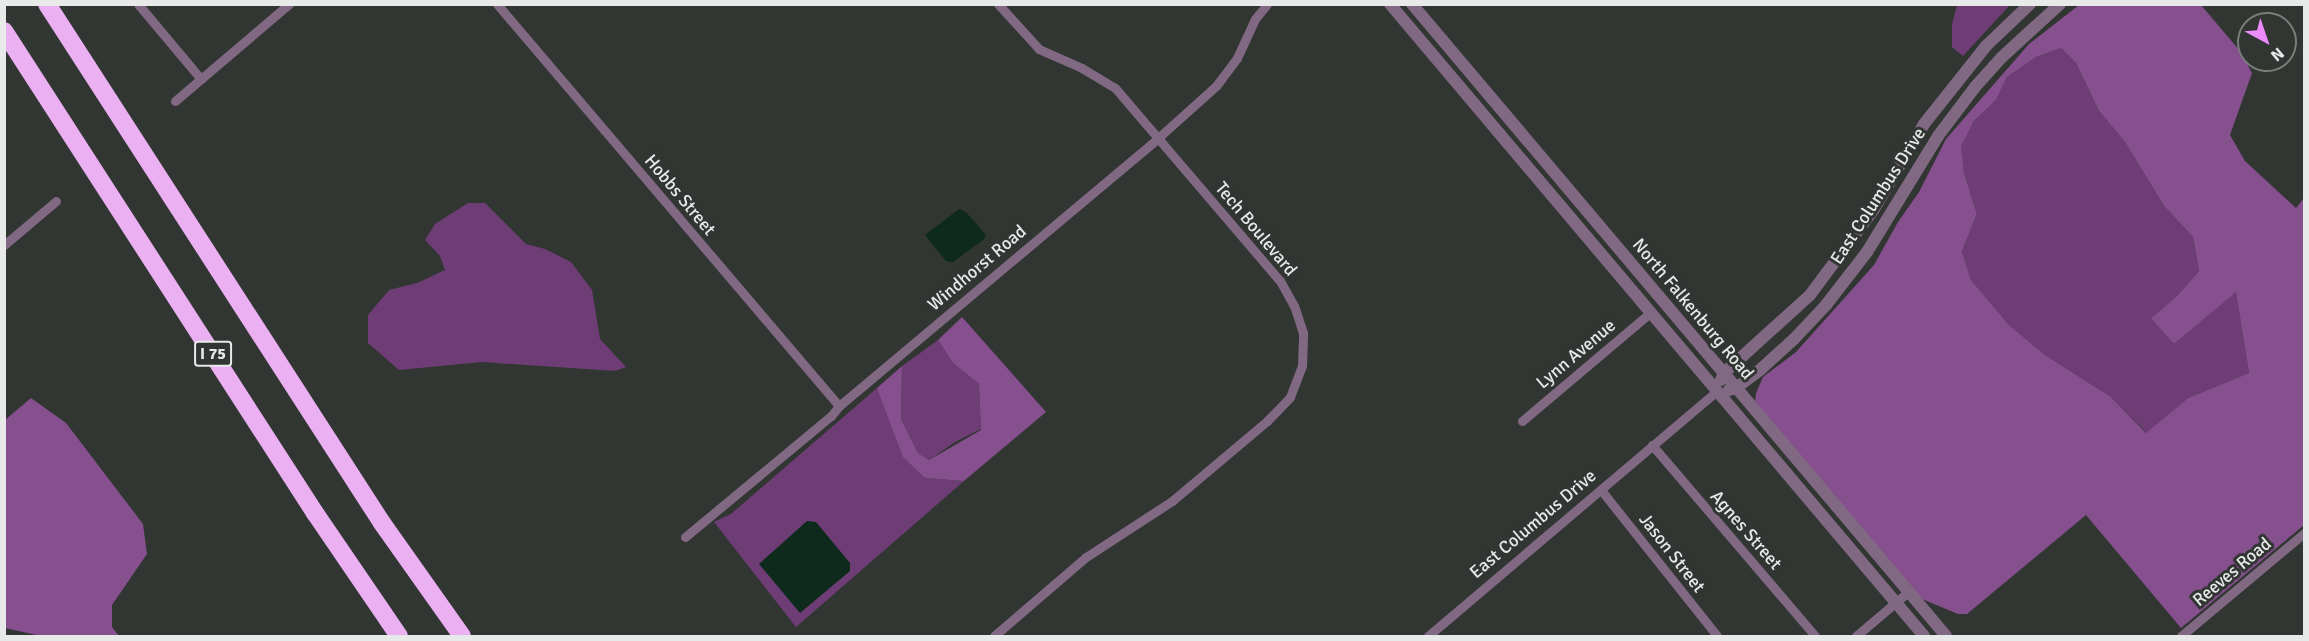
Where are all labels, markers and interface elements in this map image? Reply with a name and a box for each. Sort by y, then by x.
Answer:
north arrow [2237,12,2297,72]
text: N [2267,43,2288,65]
street label: East Columbus Drive [1826,124,1930,268]
street label: Hobbs Street [640,150,720,240]
street label: Tech Boulevard [1210,178,1302,280]
street label: Windhorst Road [923,221,1031,315]
street label: North Falkenburg Road [1628,234,1758,384]
street label: Lynn Avenue [1532,315,1620,393]
road number: I 75 [194,341,232,367]
street label: East Columbus Drive [1465,465,1601,583]
street label: Agnes Street [1706,486,1786,574]
street label: Jason Street [1634,509,1710,597]
street label: Reeves Road [2188,533,2276,611]

